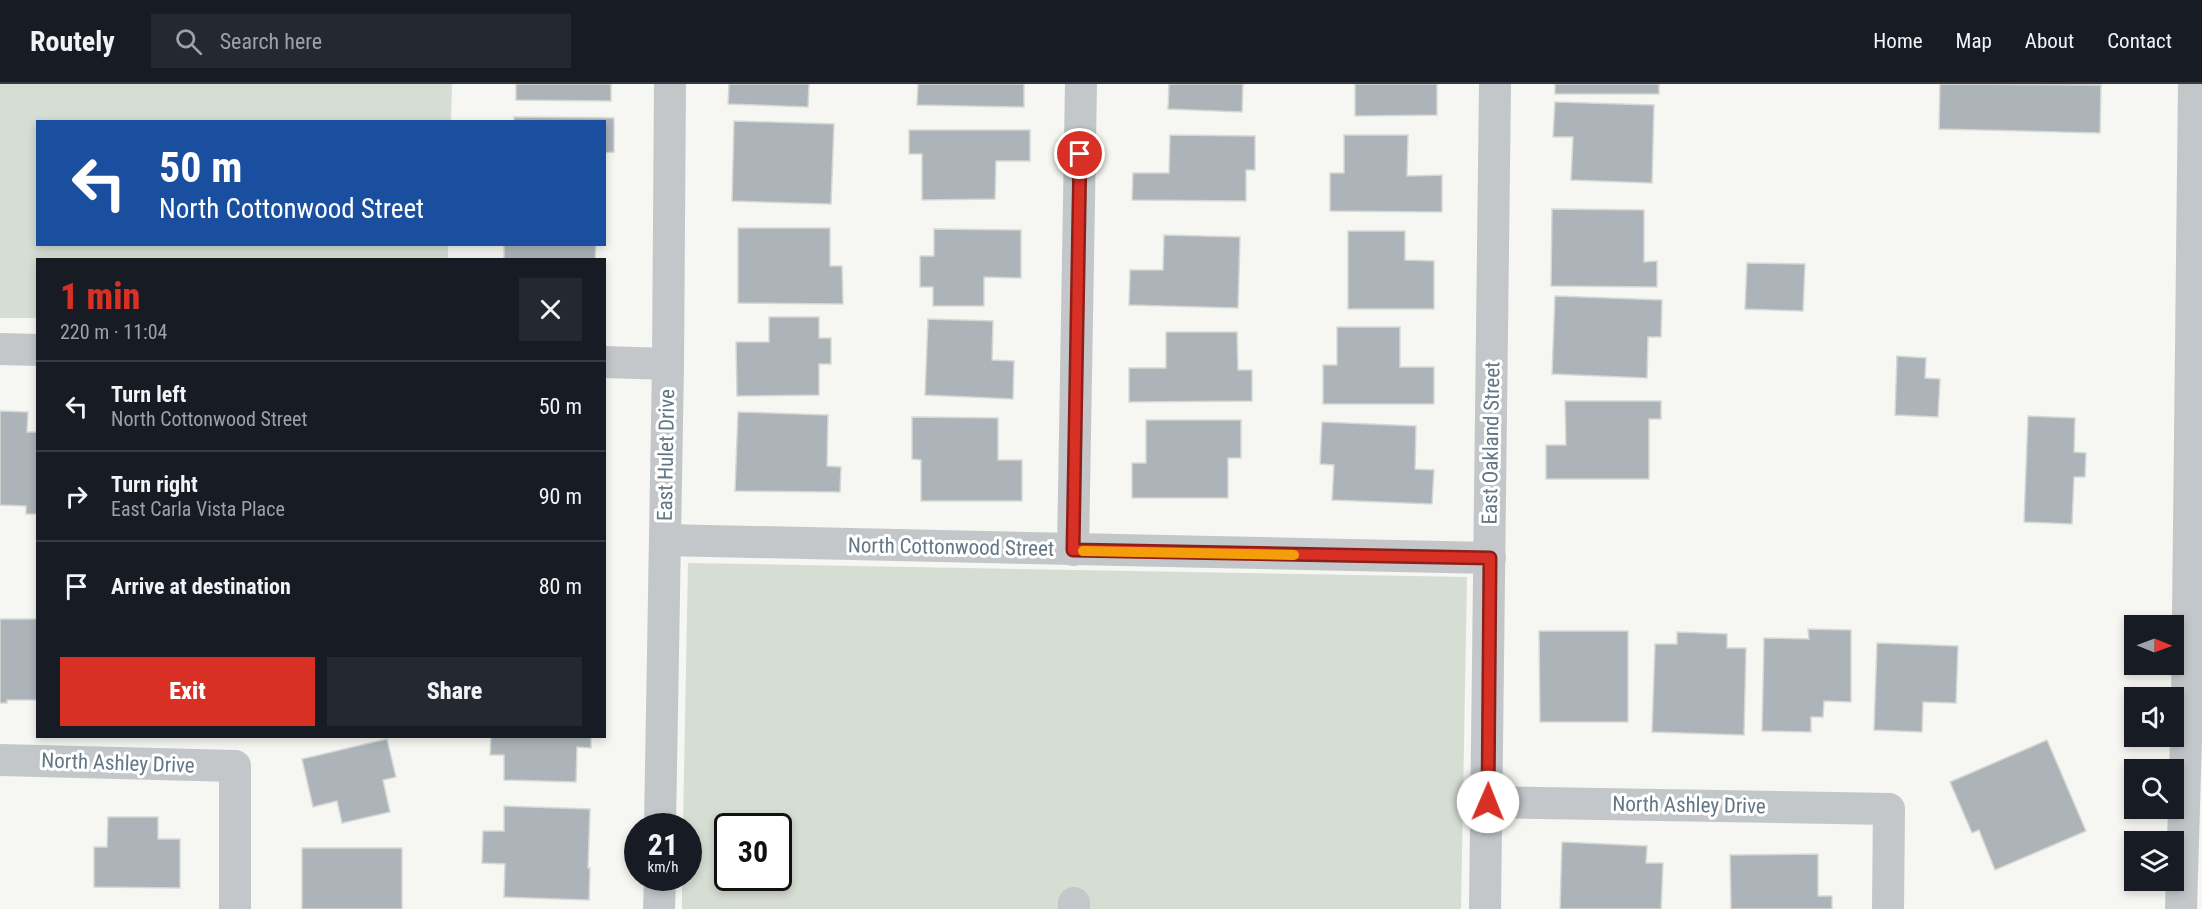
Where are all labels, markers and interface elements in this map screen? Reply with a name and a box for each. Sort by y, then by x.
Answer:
search box [151,14,571,68]
text: Routely [30,25,115,58]
icon: search [172,25,205,58]
text: Search here [220,29,322,54]
text: Home [1873,29,1923,53]
text: Map [1956,29,1992,53]
text: About [2025,29,2074,53]
text: Contact [2107,29,2172,53]
pin [1054,128,1105,179]
icon: arrive [1063,137,1096,170]
text: 50 m [159,143,242,192]
icon: left [60,144,138,222]
text: North Cottonwood Street [159,193,424,225]
text: 1 min [60,276,140,318]
button: close [519,278,582,341]
text: 220 m · 11:04 [60,320,167,344]
street label: East Oakland Street [1478,361,1504,525]
text: Turn left [111,382,186,407]
street label: East Hulet Drive [653,389,679,521]
icon: left [60,390,93,423]
text: 50 m [539,394,582,419]
text: North Cottonwood Street [111,407,307,431]
text: Turn right [111,472,198,497]
icon: right [60,480,93,513]
text: 90 m [539,484,582,509]
text: East Carla Vista Place [111,497,285,521]
street label: North Cottonwood Street [848,533,1054,561]
icon: arrive [60,570,93,603]
text: Arrive at destination [111,574,291,599]
text: 80 m [539,574,582,599]
north arrow [2124,615,2184,675]
map controls [2124,615,2184,891]
button: Exit [60,657,315,726]
button: Share [327,657,582,726]
button: sound [2124,687,2184,747]
street label: North Ashley Drive [41,748,195,778]
button: search [2124,759,2184,819]
position arrow [1456,770,1520,834]
street label: North Ashley Drive [1612,792,1766,818]
speed limit sign: 30 [714,813,792,891]
text: 21 [648,827,678,862]
button: layers [2124,831,2184,891]
text: km/h [648,858,678,876]

